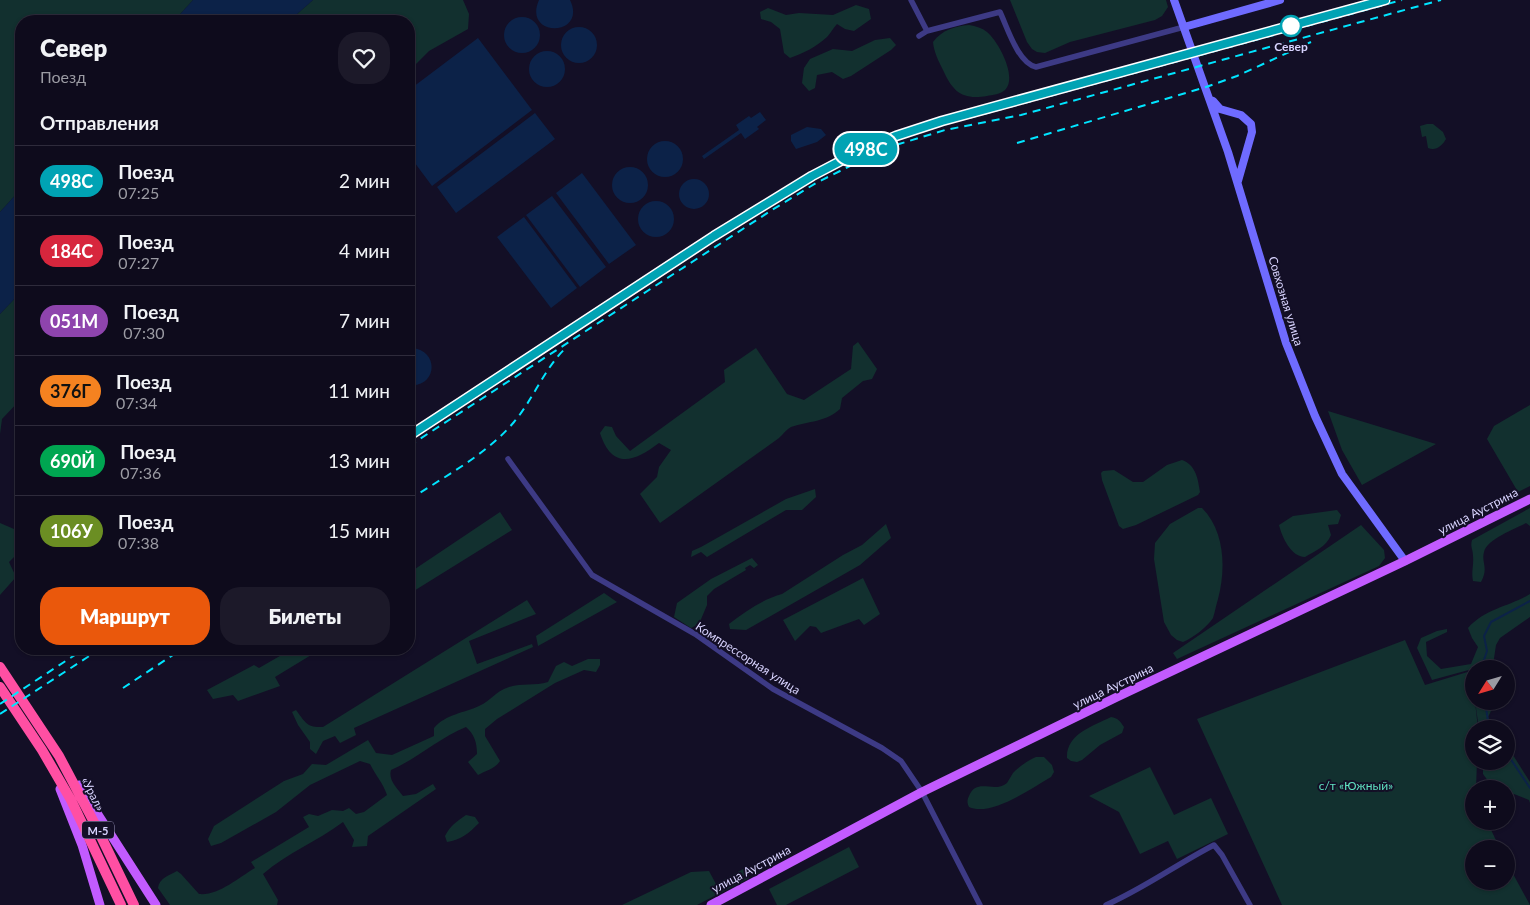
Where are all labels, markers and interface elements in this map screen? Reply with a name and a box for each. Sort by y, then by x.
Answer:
marker: Север [1280,15,1302,37]
button: heart [338,32,390,84]
text: Север [40,33,107,62]
place label: Север [1274,39,1308,54]
text: Поезд [40,67,86,86]
text: Отправления [40,111,159,134]
line badge: 498С [831,133,901,165]
text: 498С [844,138,888,160]
text: Поезд [118,160,174,183]
text: 2 мин [339,169,390,192]
text: 498С [50,170,93,192]
text: 07:25 [118,183,159,202]
text: Поезд [118,230,174,253]
text: 4 мин [339,239,390,262]
text: 184С [50,240,93,262]
text: 07:27 [118,253,159,272]
street label: Совхозная улица [1265,254,1307,348]
text: Поезд [123,300,179,323]
text: 7 мин [339,309,390,332]
text: 051М [50,310,98,332]
text: 07:30 [123,323,164,342]
text: Поезд [116,370,172,393]
text: 11 мин [328,379,390,402]
text: 376Г [50,380,91,402]
text: 07:34 [116,393,157,412]
text: Поезд [120,440,176,463]
text: 13 мин [328,449,390,472]
text: 690Й [50,450,95,472]
text: 07:36 [120,463,161,482]
street label: улица Аустрина [1436,484,1520,538]
text: Поезд [118,510,173,533]
text: 15 мин [328,519,390,542]
text: 106У [50,520,93,542]
text: 07:38 [118,533,159,552]
button: Маршрут [40,587,210,645]
button: Билеты [220,587,390,645]
street label: Компрессорная улица [693,619,803,698]
street label: улица Аустрина [1070,660,1156,712]
north arrow [1465,660,1515,710]
map controls [1465,660,1515,890]
button: layers [1465,720,1515,770]
street label: «Урал» [78,774,108,814]
park label: с/т «Южный» [1319,778,1393,793]
button: + [1465,780,1515,830]
road number: М-5 [82,822,114,838]
button: − [1465,840,1515,890]
street label: улица Аустрина [709,842,793,896]

